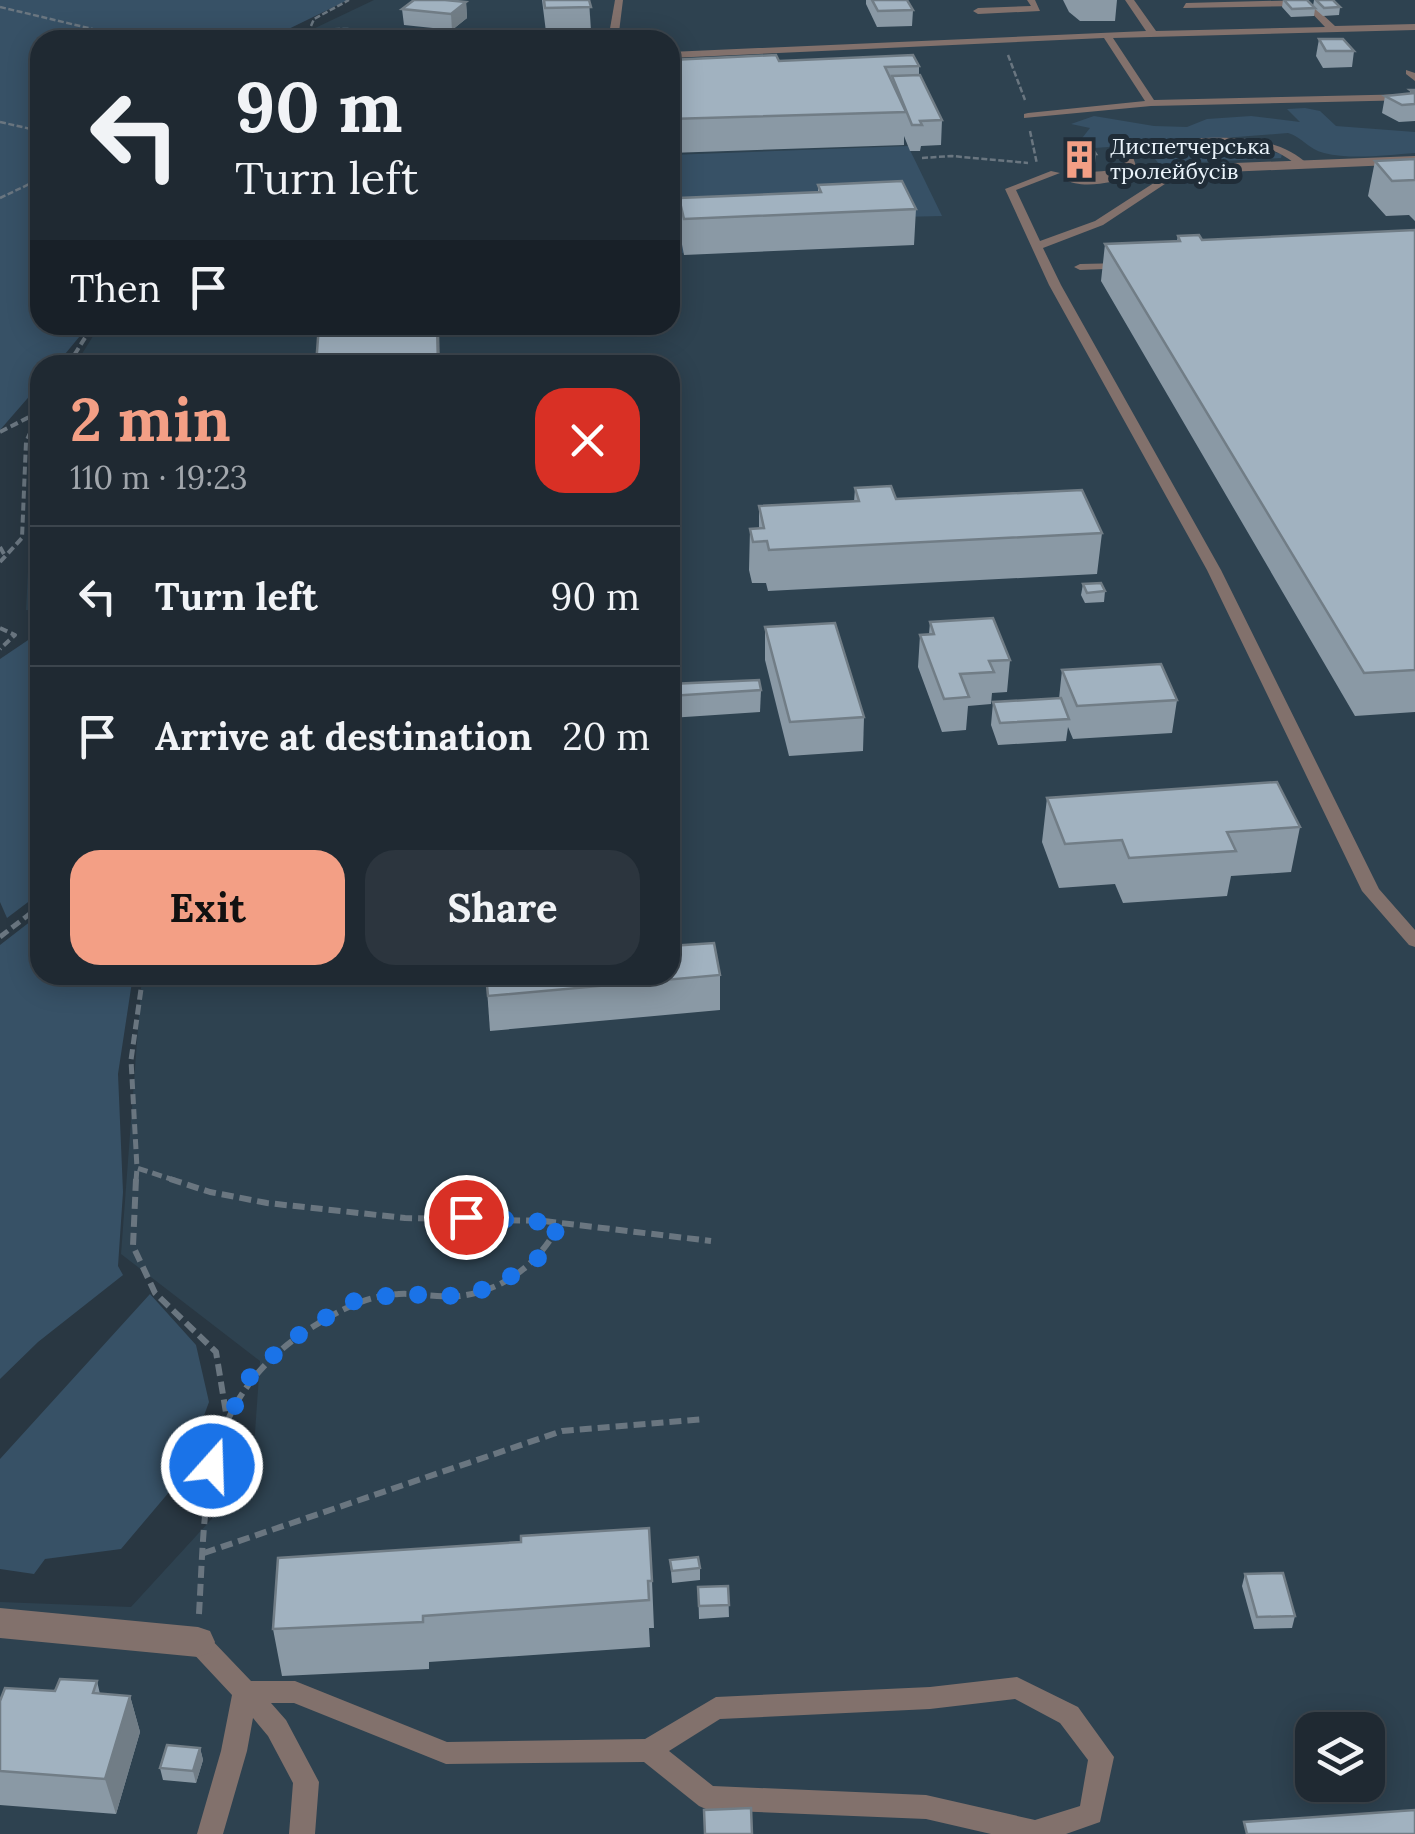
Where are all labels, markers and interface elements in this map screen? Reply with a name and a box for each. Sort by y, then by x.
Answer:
text: 90 m [235,62,403,151]
icon: left [70,70,200,200]
place label: Диспетчерська тролейбусів [1110,132,1270,185]
building icon: Диспетчерська тролейбусів [1059,138,1101,180]
text: Turn left [235,149,418,206]
icon: arrive [181,260,236,315]
text: Then [70,264,161,312]
text: 2 min [70,381,231,457]
button: close [535,388,640,493]
text: 110 m · 19:23 [70,457,248,498]
icon: left [70,569,125,624]
text: Turn left [155,572,318,620]
text: 90 m [550,572,640,620]
icon: arrive [70,709,125,764]
text: Arrive at destination [155,712,532,760]
text: 20 m [562,712,650,760]
button: Exit [70,850,345,965]
button: Share [365,850,640,965]
pin [424,1175,509,1260]
icon: arrive [439,1190,494,1245]
position arrow [160,1414,264,1518]
map controls [1295,1712,1385,1802]
button: layers [1295,1712,1385,1802]

